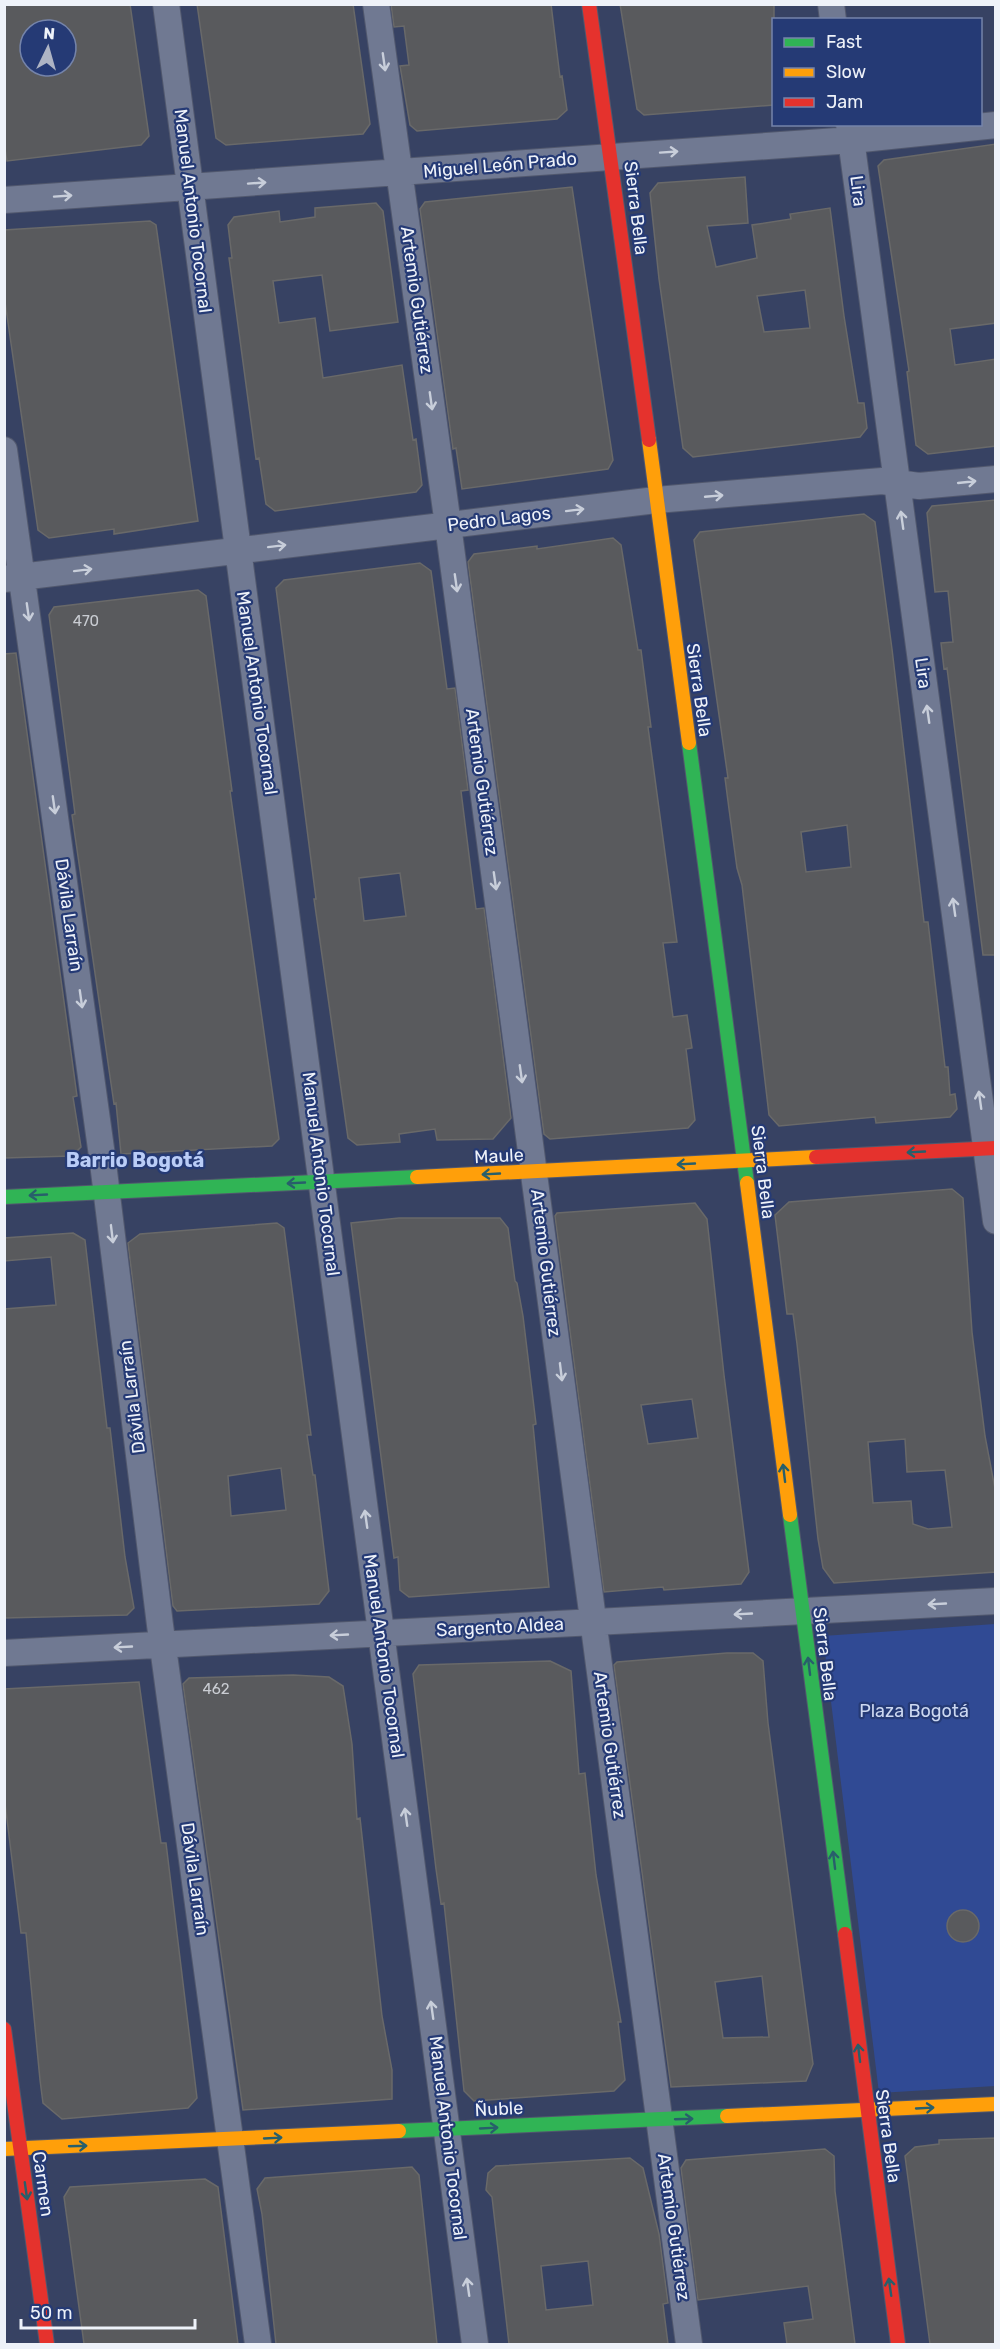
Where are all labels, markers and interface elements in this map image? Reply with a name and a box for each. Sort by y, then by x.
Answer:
north arrow [18,18,78,78]
legend [772,18,982,126]
text: N [43,24,56,44]
text: Fast [826,31,862,53]
one-way arrow [378,52,389,72]
text: Slow [826,61,866,83]
text: Jam [826,91,863,113]
street label: Manuel Antonio Tocornal [170,108,216,314]
street label: Miguel León Prado [422,147,578,183]
one-way arrow [659,147,679,158]
street label: Sierra Bella [619,160,653,256]
street label: Lira [845,174,871,208]
one-way arrow [247,177,267,188]
one-way arrow [52,190,72,201]
street label: Artemio Gutiérrez [396,225,438,375]
one-way arrow [426,391,437,411]
one-way arrow [957,476,977,487]
one-way arrow [703,490,723,501]
street label: Pedro Lagos [446,502,552,536]
one-way arrow [564,504,584,515]
one-way arrow [897,511,908,531]
one-way arrow [267,540,286,551]
one-way arrow [73,564,93,575]
one-way arrow [451,573,462,593]
street label: Manuel Antonio Tocornal [232,590,282,796]
one-way arrow [22,602,33,622]
house number: 470 [73,612,99,630]
street label: Sierra Bella [682,642,716,738]
street label: Lira [910,656,936,690]
one-way arrow [923,704,934,724]
street label: Artemio Gutiérrez [461,707,503,857]
one-way arrow [49,795,60,815]
street label: Dávila Larraín [50,857,88,973]
one-way arrow [490,870,501,890]
one-way arrow [949,897,960,917]
one-way arrow [75,988,86,1008]
one-way arrow [515,1064,526,1084]
street label: Manuel Antonio Tocornal [298,1071,344,1277]
one-way arrow [975,1091,986,1111]
street label: Sierra Bella [746,1124,780,1220]
street label: Maule [474,1144,524,1168]
one-way arrow [907,1147,927,1158]
district label: Barrio Bogotá [66,1148,204,1172]
one-way arrow [676,1159,696,1170]
one-way arrow [481,1168,501,1179]
one-way arrow [287,1178,307,1189]
street label: Artemio Gutiérrez [526,1188,566,1338]
one-way arrow [29,1189,49,1201]
one-way arrow [106,1223,117,1243]
street label: Dávila Larraín [114,1339,150,1455]
one-way arrow [555,1361,566,1381]
one-way arrow [778,1464,789,1483]
one-way arrow [360,1510,371,1530]
street label: Manuel Antonio Tocornal [359,1553,409,1759]
one-way arrow [928,1598,948,1609]
street label: Sierra Bella [808,1606,842,1702]
one-way arrow [734,1609,754,1620]
street label: Sargento Aldea [436,1613,564,1641]
one-way arrow [329,1630,349,1641]
one-way arrow [114,1641,134,1652]
one-way arrow [803,1657,814,1677]
street label: Artemio Gutiérrez [589,1670,631,1820]
house number: 462 [202,1680,230,1698]
park label: Plaza Bogotá [859,1700,969,1722]
one-way arrow [400,1807,411,1827]
street label: Dávila Larraín [176,1821,214,1937]
one-way arrow [828,1850,839,1870]
one-way arrow [426,2000,437,2020]
street label: Manuel Antonio Tocornal [425,2035,471,2241]
one-way arrow [853,2044,864,2064]
street label: Sierra Bella [871,2088,905,2184]
street label: Ñuble [474,2097,524,2121]
one-way arrow [914,2103,934,2114]
one-way arrow [673,2114,693,2125]
one-way arrow [479,2122,499,2133]
one-way arrow [263,2132,283,2143]
one-way arrow [68,2140,88,2151]
street label: Carmen [28,2150,58,2218]
street label: Artemio Gutiérrez [653,2152,695,2302]
one-way arrow [20,2181,31,2200]
one-way arrow [462,2277,473,2297]
one-way arrow [884,2277,895,2297]
scale bar [21,2292,195,2330]
text: 50 m [30,2302,73,2324]

